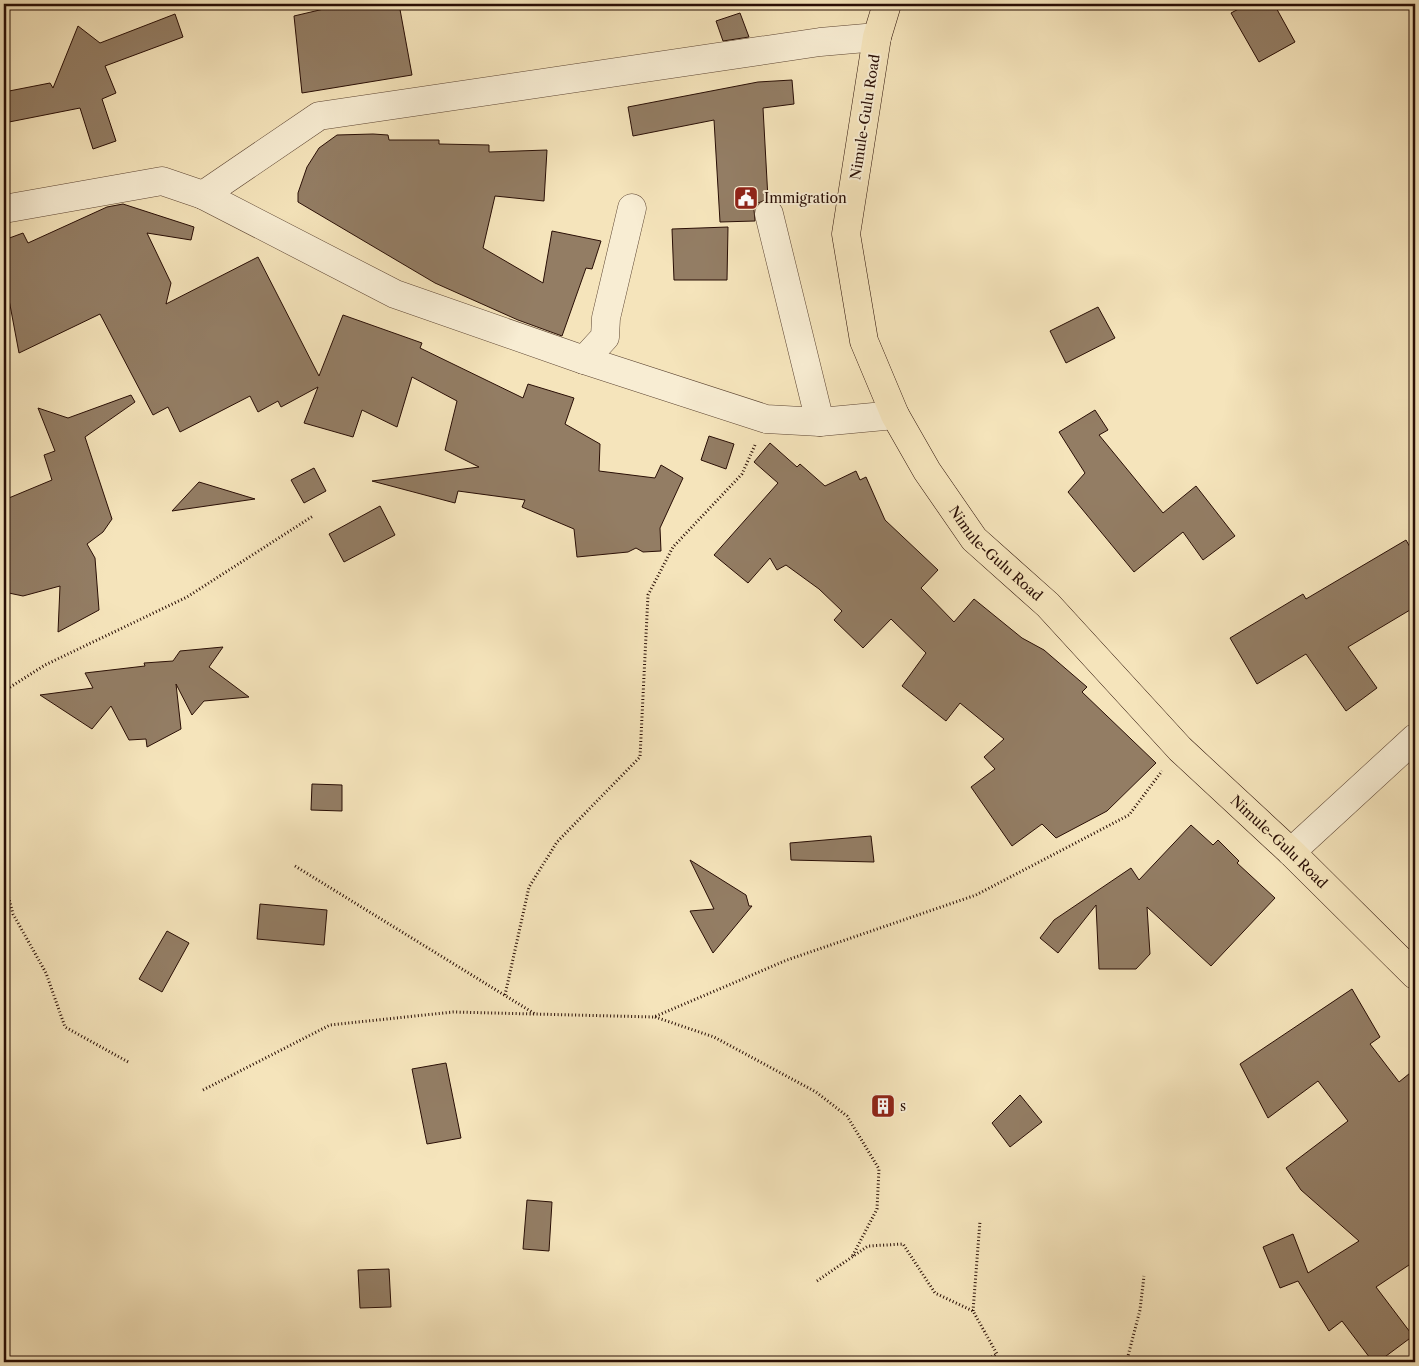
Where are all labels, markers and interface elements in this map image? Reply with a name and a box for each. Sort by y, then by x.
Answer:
street label: Nimule-Gulu Road [846,52,884,181]
public building icon: Immigration [733,185,759,211]
place label: Immigration [764,189,847,207]
street label: Nimule-Gulu Road [945,502,1047,605]
street label: Nimule-Gulu Road [1227,792,1332,892]
building icon: s [870,1093,896,1119]
place label: s [900,1097,906,1115]

